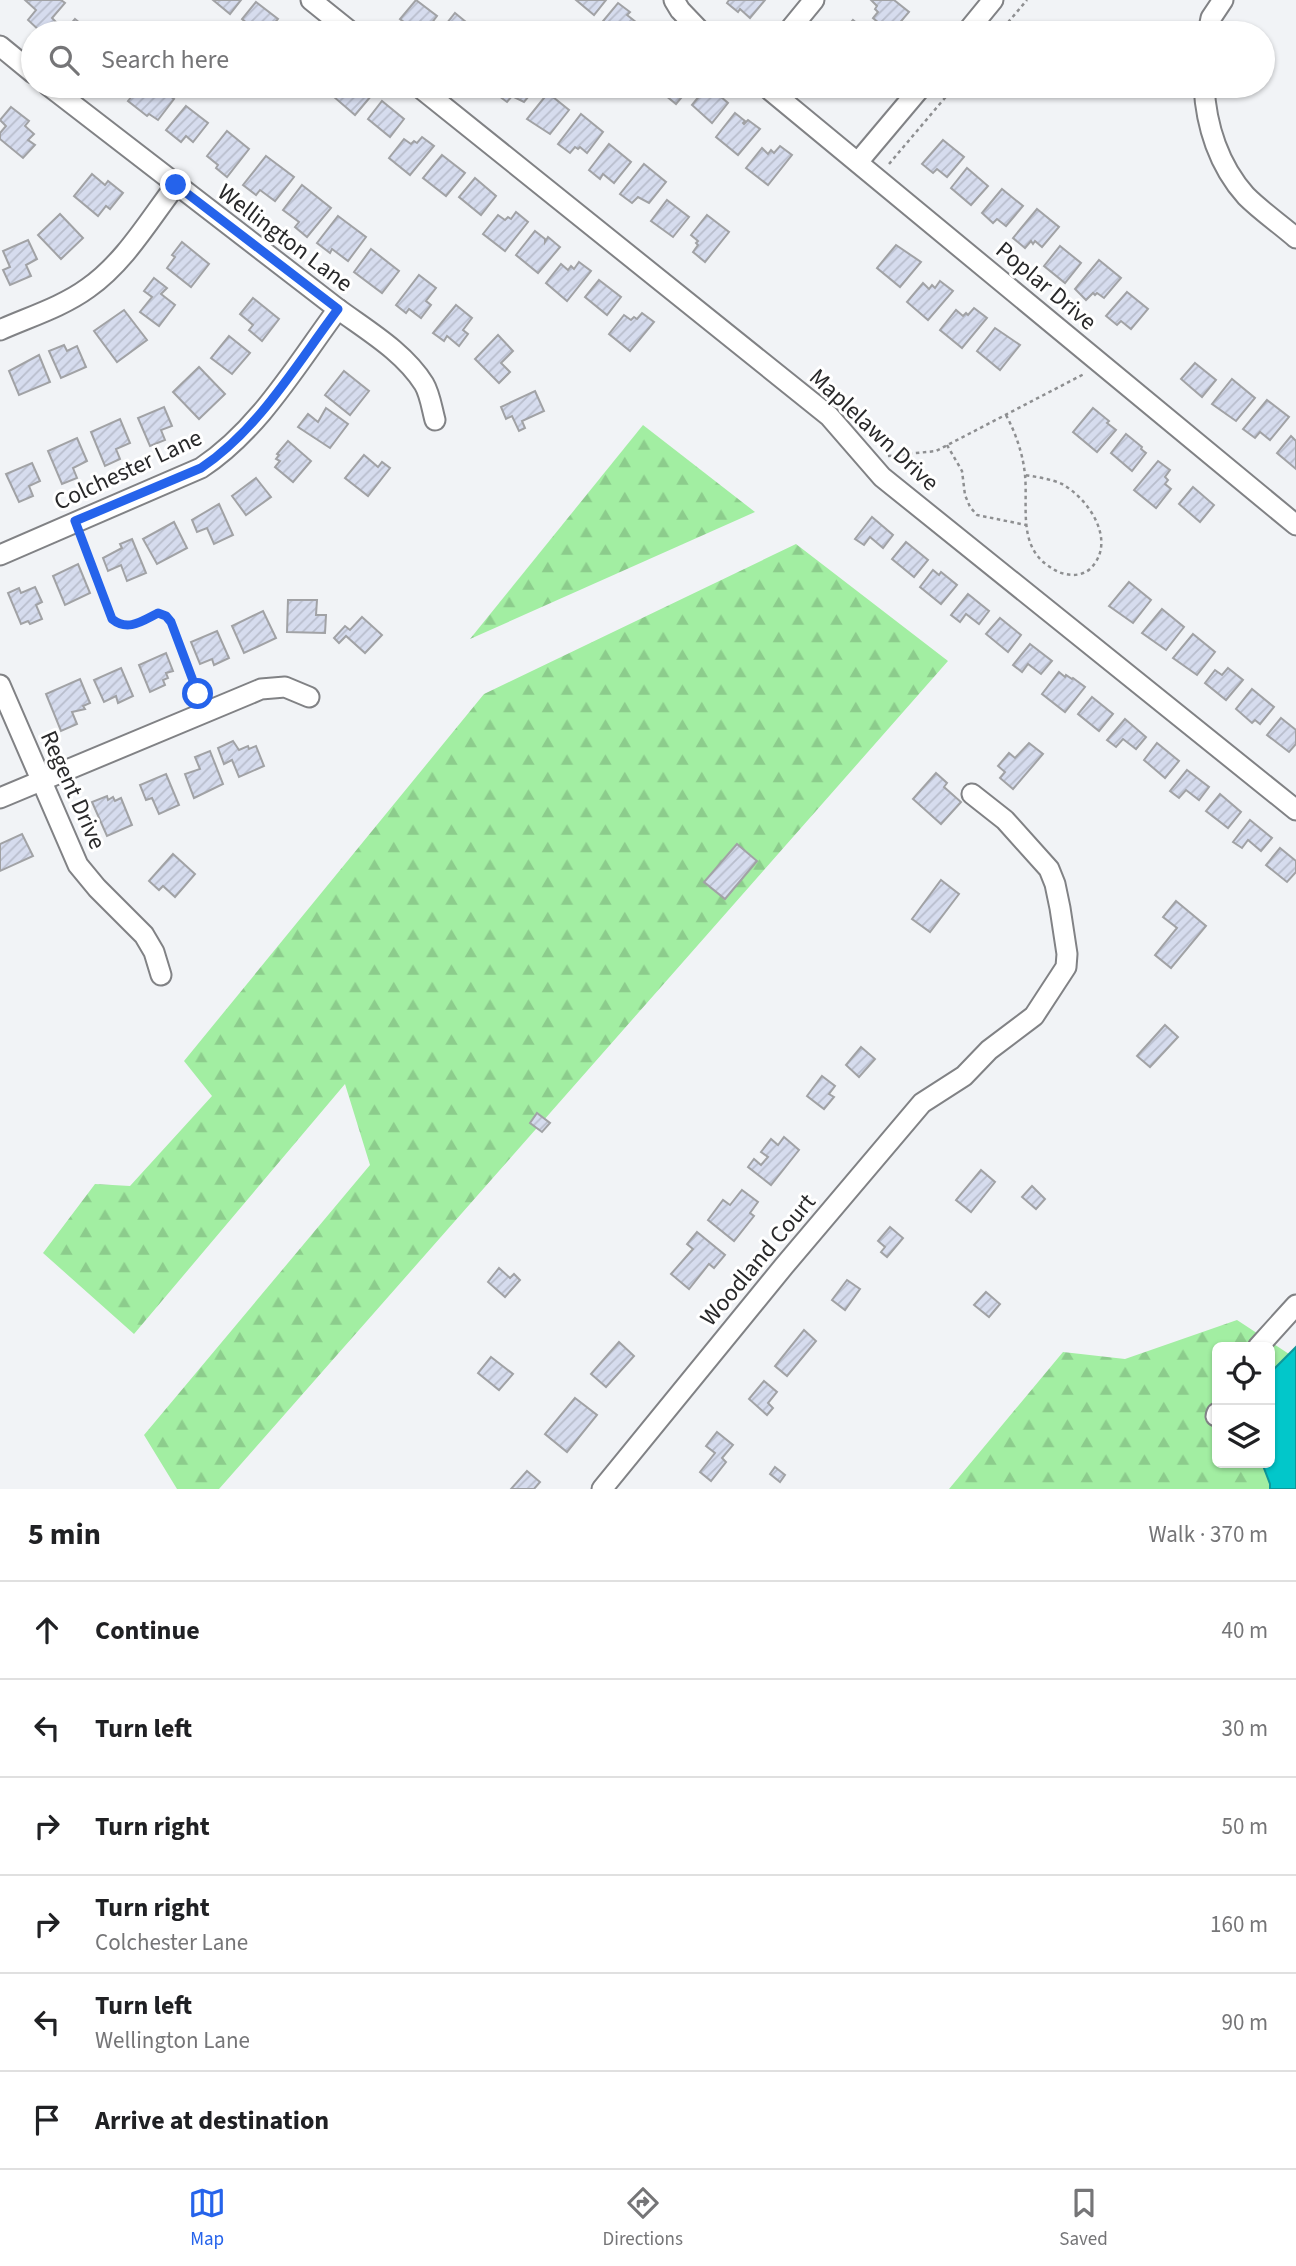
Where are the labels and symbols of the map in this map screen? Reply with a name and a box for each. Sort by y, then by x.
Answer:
route end [160,169,191,200]
street label: Wellington Lane [210,175,360,301]
street label: Poplar Drive [988,233,1104,339]
street label: Maplelawn Drive [801,360,947,500]
street label: Colchester Lane [48,420,208,520]
route start [182,678,213,709]
street label: Regent Drive [31,725,115,855]
street label: Woodland Court [692,1186,824,1334]

